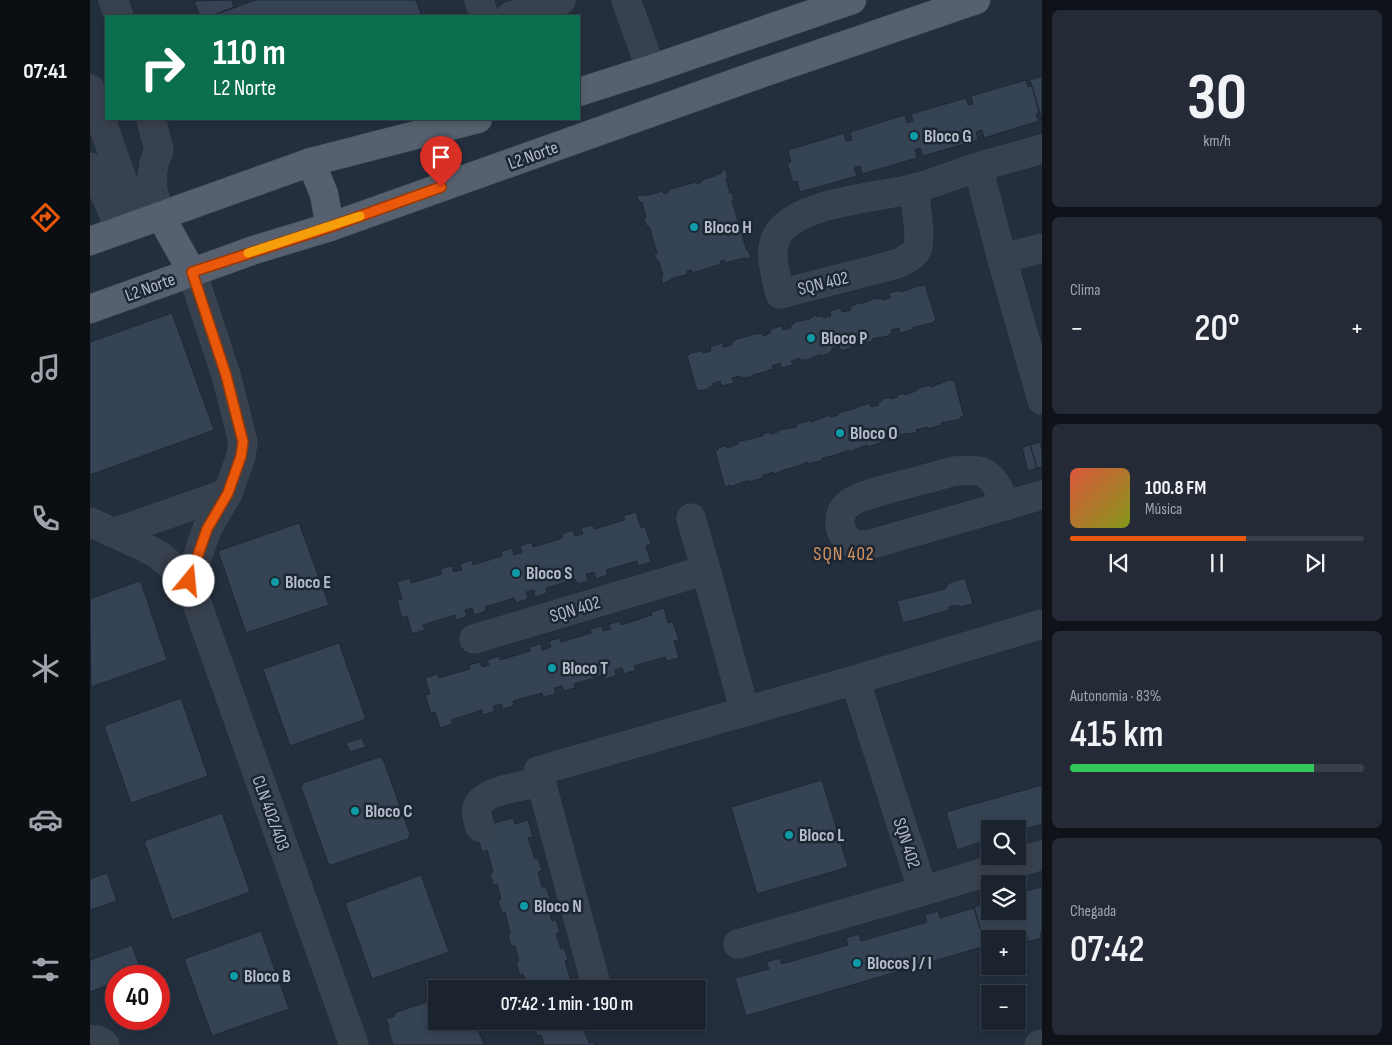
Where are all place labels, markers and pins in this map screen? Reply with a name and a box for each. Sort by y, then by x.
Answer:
place label: Bloco G [924,126,972,147]
marker: Bloco G [908,130,920,142]
pin [420,136,462,187]
place label: Bloco H [704,217,752,238]
marker: Bloco H [688,221,700,233]
place label: Bloco P [821,328,867,349]
marker: Bloco P [805,332,817,344]
place label: Bloco O [850,423,898,444]
marker: Bloco O [834,427,846,439]
place label: Bloco S [526,563,572,584]
marker: Bloco S [510,567,522,579]
place label: Bloco E [285,572,331,593]
marker: Bloco E [269,576,281,588]
place label: Bloco T [562,658,608,679]
marker: Bloco T [546,662,558,674]
place label: Bloco C [365,801,413,822]
marker: Bloco C [349,805,361,817]
place label: Bloco L [799,825,844,846]
marker: Bloco L [783,829,795,841]
place label: Bloco N [534,896,582,917]
marker: Bloco N [518,900,530,912]
place label: Blocos J / I [867,953,932,974]
marker: Blocos J / I [851,957,863,969]
place label: Bloco B [244,966,291,987]
marker: Bloco B [228,970,240,982]

